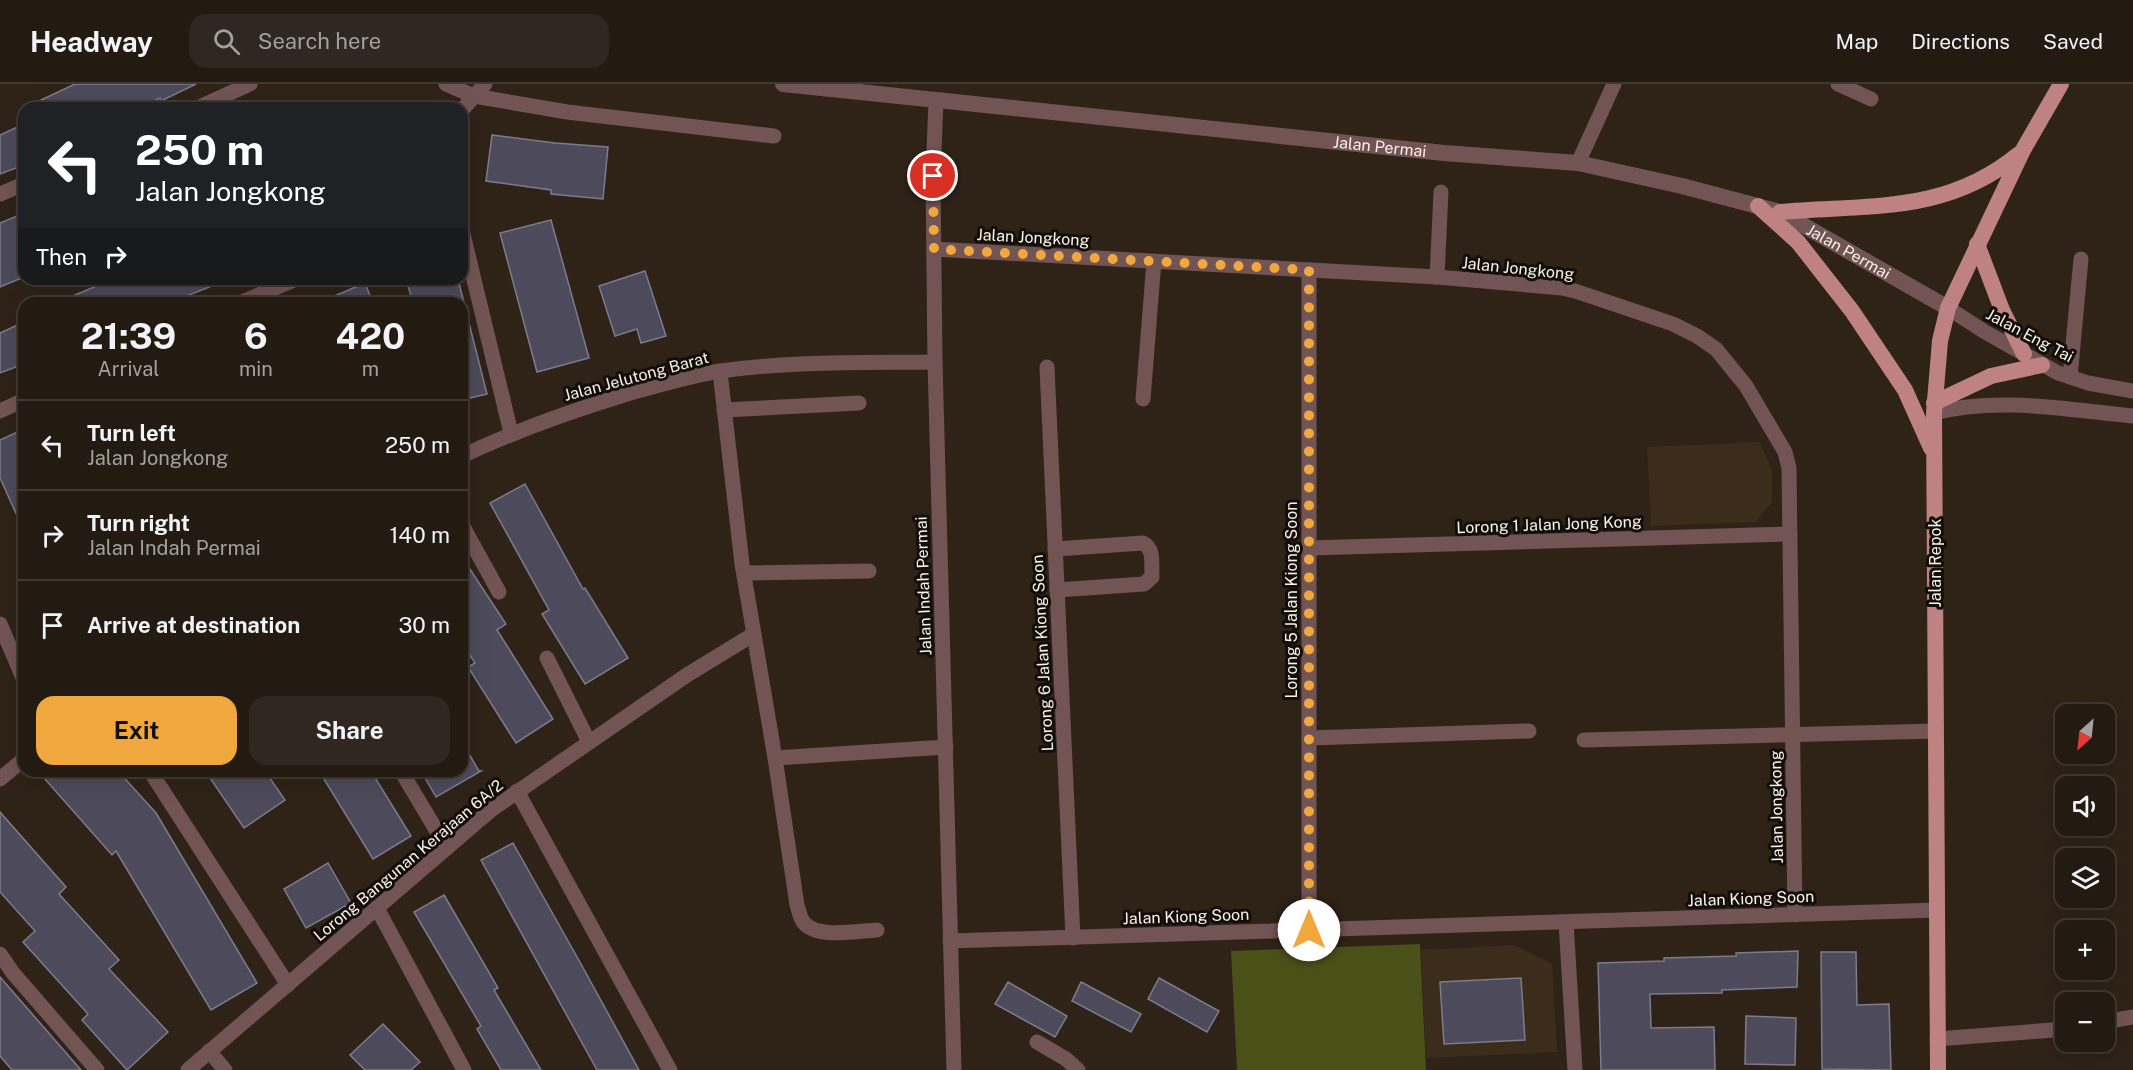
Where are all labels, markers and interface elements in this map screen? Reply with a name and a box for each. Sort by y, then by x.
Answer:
search box [189,14,609,68]
text: Headway [30,25,153,58]
icon: search [210,25,243,58]
text: Search here [258,28,381,54]
text: Map [1836,29,1878,54]
text: Directions [1911,29,2010,54]
text: Saved [2043,29,2103,54]
text: 250 m [135,125,264,174]
icon: left [36,126,114,204]
street label: Jalan Permai [1332,132,1427,161]
pin [907,150,958,201]
icon: arrive [916,159,949,192]
text: Jalan Jongkong [135,175,326,207]
street label: Jalan Permai [1803,220,1894,283]
street label: Jalan Jongkong [976,225,1090,250]
icon: right [99,240,132,273]
text: Then [36,244,87,270]
street label: Jalan Jongkong [1461,253,1575,284]
street label: Jalan Eng Tai [1983,305,2077,366]
text: 21:39 [81,315,176,357]
text: 6 [244,315,268,357]
text: 420 [336,315,405,357]
street label: Jalan Jelutong Barat [562,348,711,405]
text: Arrival [98,357,159,381]
text: min [239,357,273,381]
text: m [362,357,379,381]
text: Turn left [87,420,176,446]
icon: left [36,429,69,462]
text: 250 m [385,432,450,458]
text: Jalan Jongkong [87,446,228,470]
street label: Lorong 5 Jalan Kiong Soon [1282,501,1301,699]
text: Turn right [87,510,190,536]
street label: Lorong 1 Jalan Jong Kong [1456,512,1642,537]
street label: Jalan Indah Permai [912,516,935,656]
street label: Jalan Repok [1926,518,1945,607]
icon: right [36,519,69,552]
text: 140 m [389,522,450,548]
text: Jalan Indah Permai [87,536,261,560]
street label: Lorong 6 Jalan Kiong Soon [1028,554,1057,752]
icon: arrive [36,609,69,642]
text: Arrive at destination [87,612,300,638]
text: 30 m [398,612,450,638]
button: Exit [36,696,237,765]
button: Share [249,696,450,765]
north arrow [2055,704,2115,764]
map controls [2055,704,2115,1052]
street label: Jalan Jongkong [1766,750,1787,864]
street label: Lorong Bangunan Kerajaan 6A/2 [310,776,507,945]
button: sound [2055,776,2115,836]
button: layers [2055,848,2115,908]
street label: Jalan Kiong Soon [1687,887,1815,910]
position arrow [1277,898,1341,962]
street label: Jalan Kiong Soon [1122,905,1250,928]
button: + [2055,920,2115,980]
button: − [2055,992,2115,1052]

